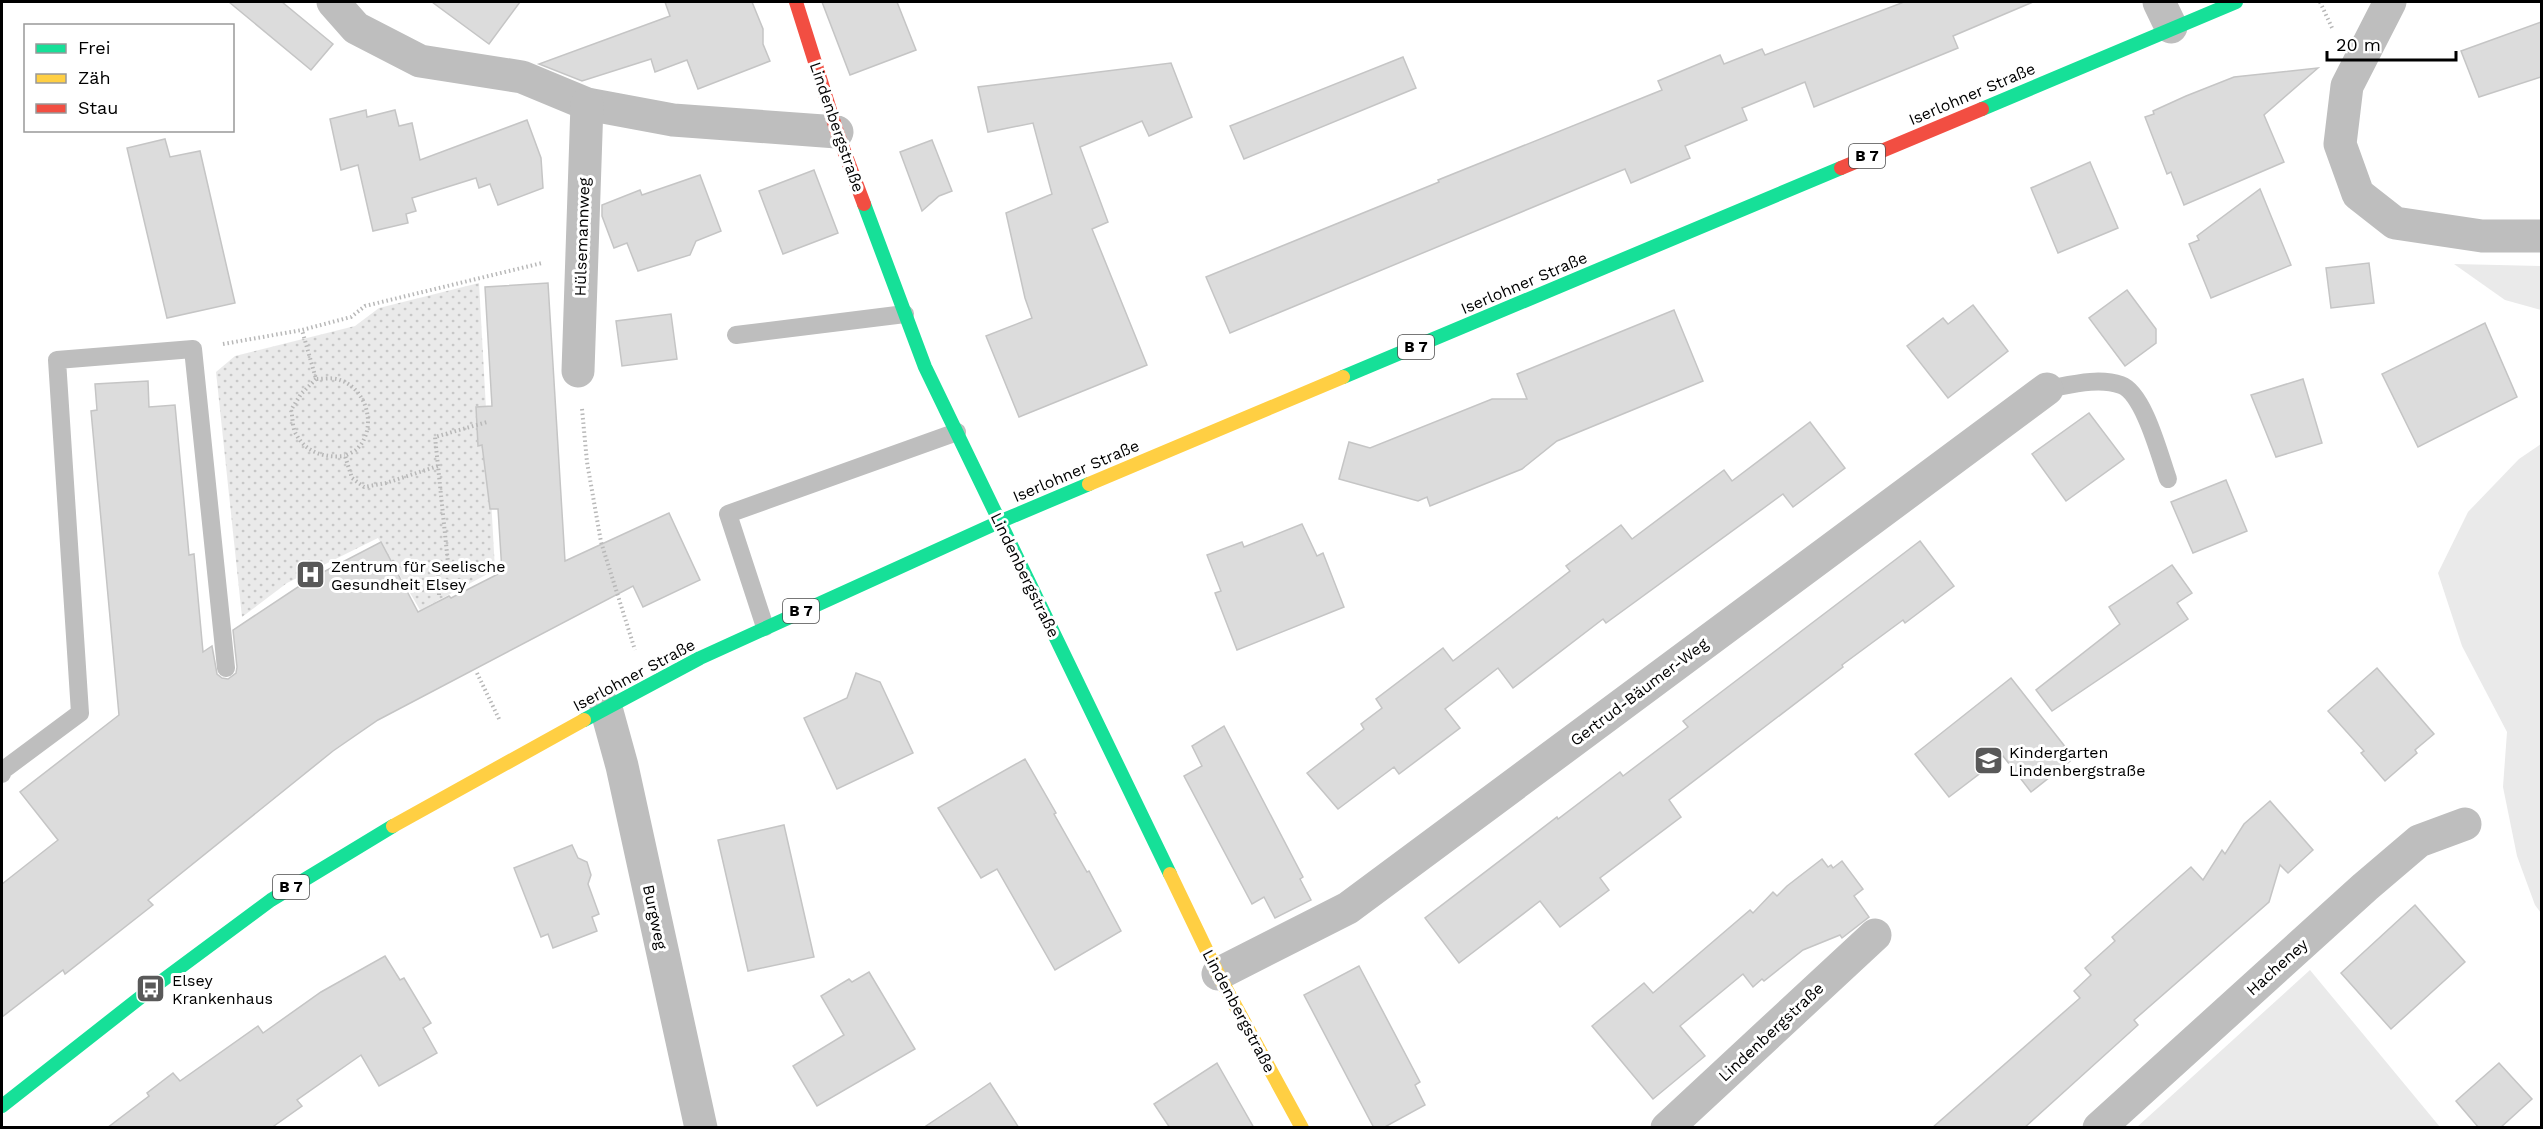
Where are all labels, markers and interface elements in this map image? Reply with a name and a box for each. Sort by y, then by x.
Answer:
legend [24,24,234,132]
scale bar [2327,24,2456,62]
text: 20 m [2336,34,2381,55]
text: Frei [78,37,110,58]
street label: Lindenbergstraße [806,59,868,195]
street label: Iserlohner Straße [1906,59,2038,129]
text: Zäh [78,67,111,88]
text: Stau [78,97,118,118]
road number: B 7 [1849,144,1885,168]
street label: Hülsemannweg [570,177,594,297]
street label: Iserlohner Straße [1458,248,1590,318]
road number: B 7 [1398,335,1434,359]
street label: Iserlohner Straße [1010,436,1142,506]
street label: Lindenbergstraße [987,510,1063,640]
place label: Zentrum für Seelische Gesundheit Elsey [331,557,505,594]
hospital icon: Zentrum für Seelische Gesundheit Elsey [294,559,326,591]
road number: B 7 [783,599,819,623]
street label: Gertrud-Bäumer-Weg [1566,634,1712,750]
street label: Iserlohner Straße [570,635,698,715]
place label: Kindergarten Lindenbergstraße [2009,743,2145,780]
school or university icon: Kindergarten Lindenbergstraße [1972,745,2004,777]
road number: B 7 [273,875,309,899]
street label: Burgweg [639,883,671,952]
street label: Hacheney [2242,934,2312,999]
street label: Lindenbergstraße [1199,946,1279,1076]
place label: Elsey Krankenhaus [172,971,273,1008]
bus stop icon: Elsey Krankenhaus [135,973,167,1005]
street label: Lindenbergstraße [1715,979,1827,1085]

